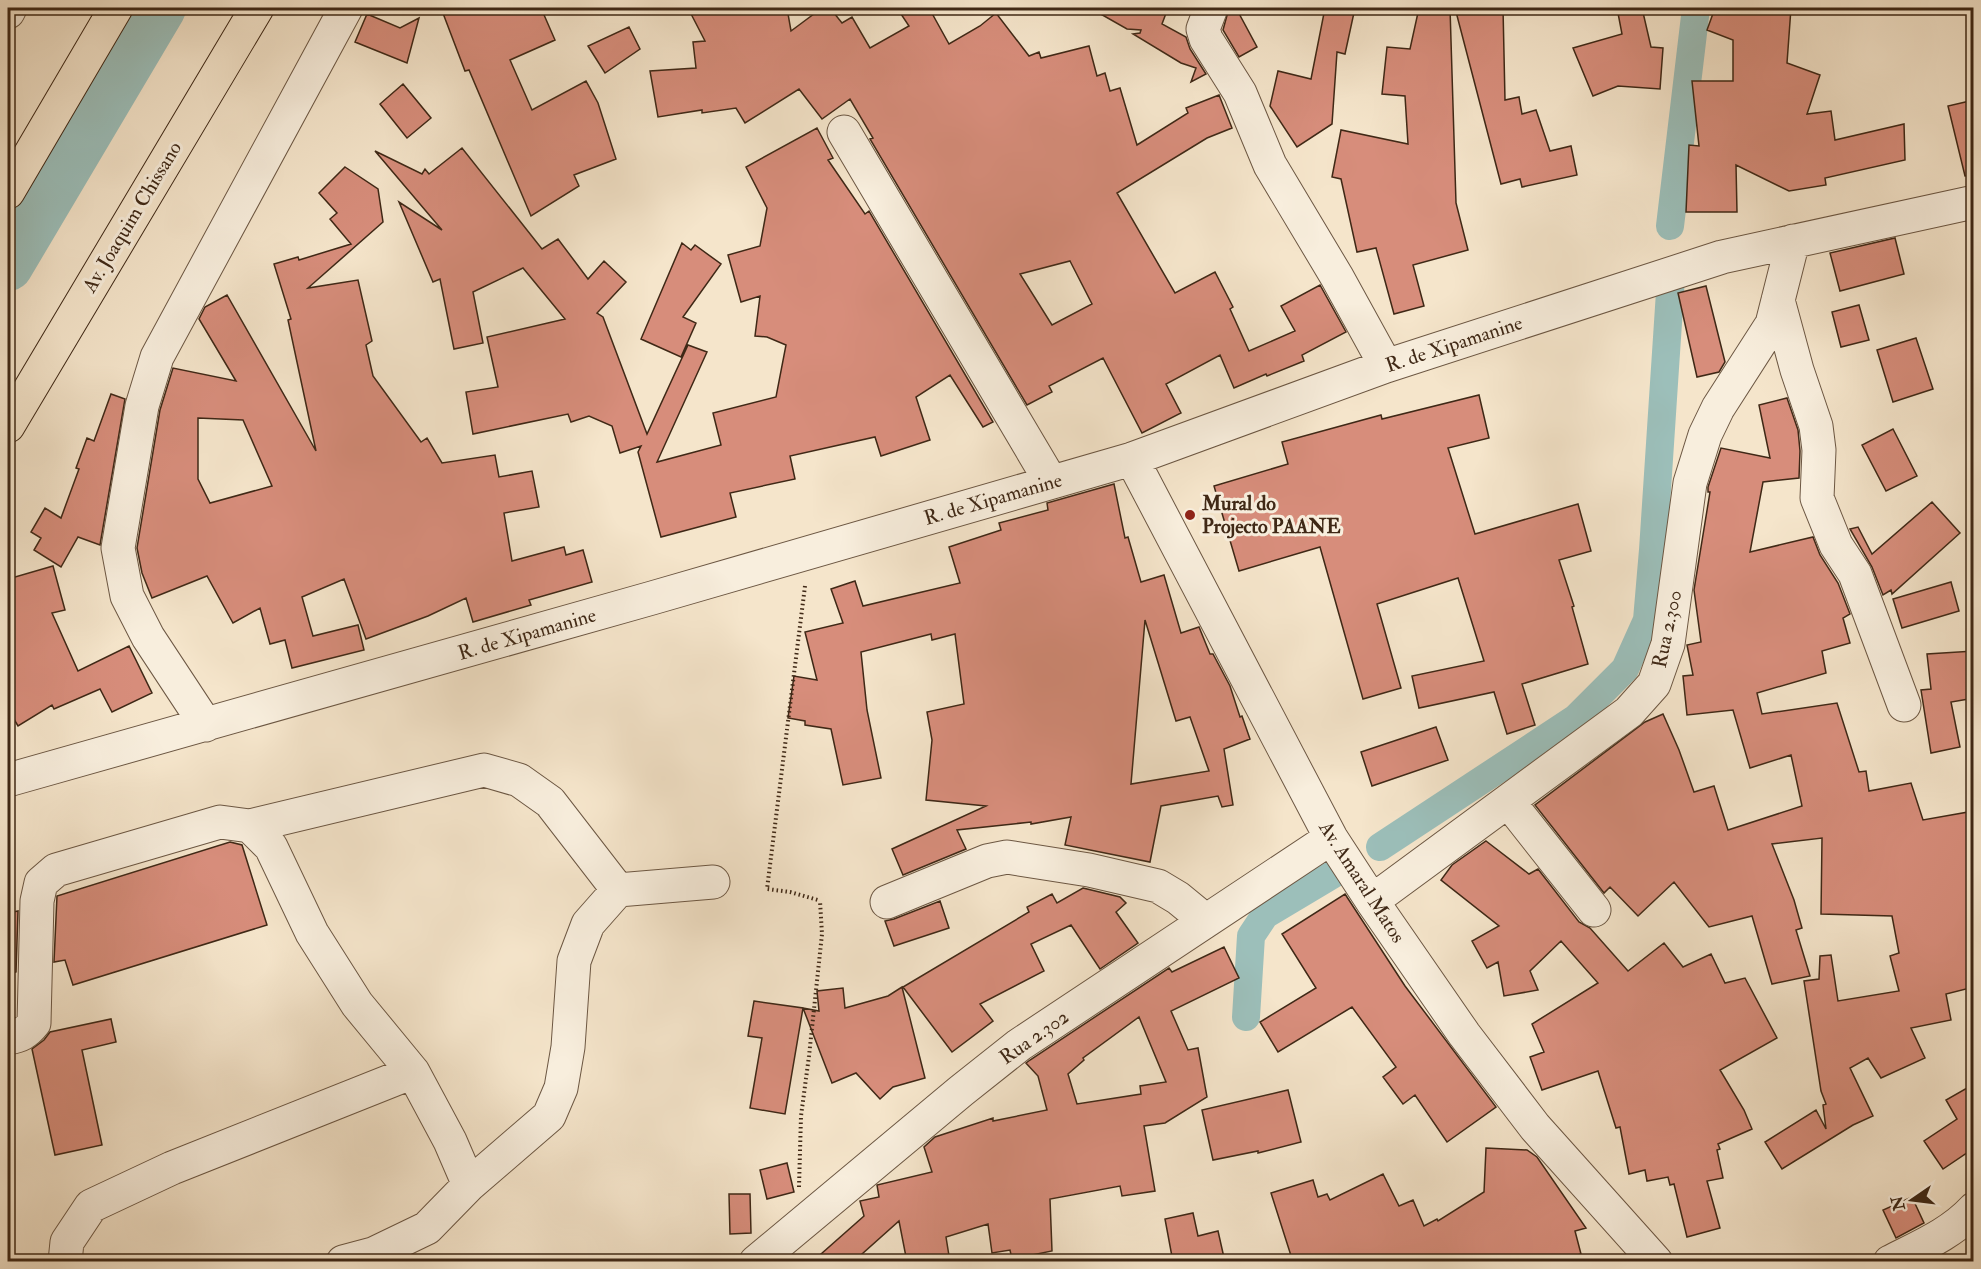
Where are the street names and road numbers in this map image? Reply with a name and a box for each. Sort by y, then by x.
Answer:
street label: Av. Joaquim Chissano [76,137,187,298]
street label: R. de Xipamanine [1382,310,1526,379]
street label: R. de Xipamanine [921,467,1065,532]
street label: Rua 2.300 [1647,588,1687,670]
street label: R. de Xipamanine [455,602,599,667]
street label: Av. Amaral Matos [1313,816,1411,948]
street label: Rua 2.302 [994,1004,1074,1070]

